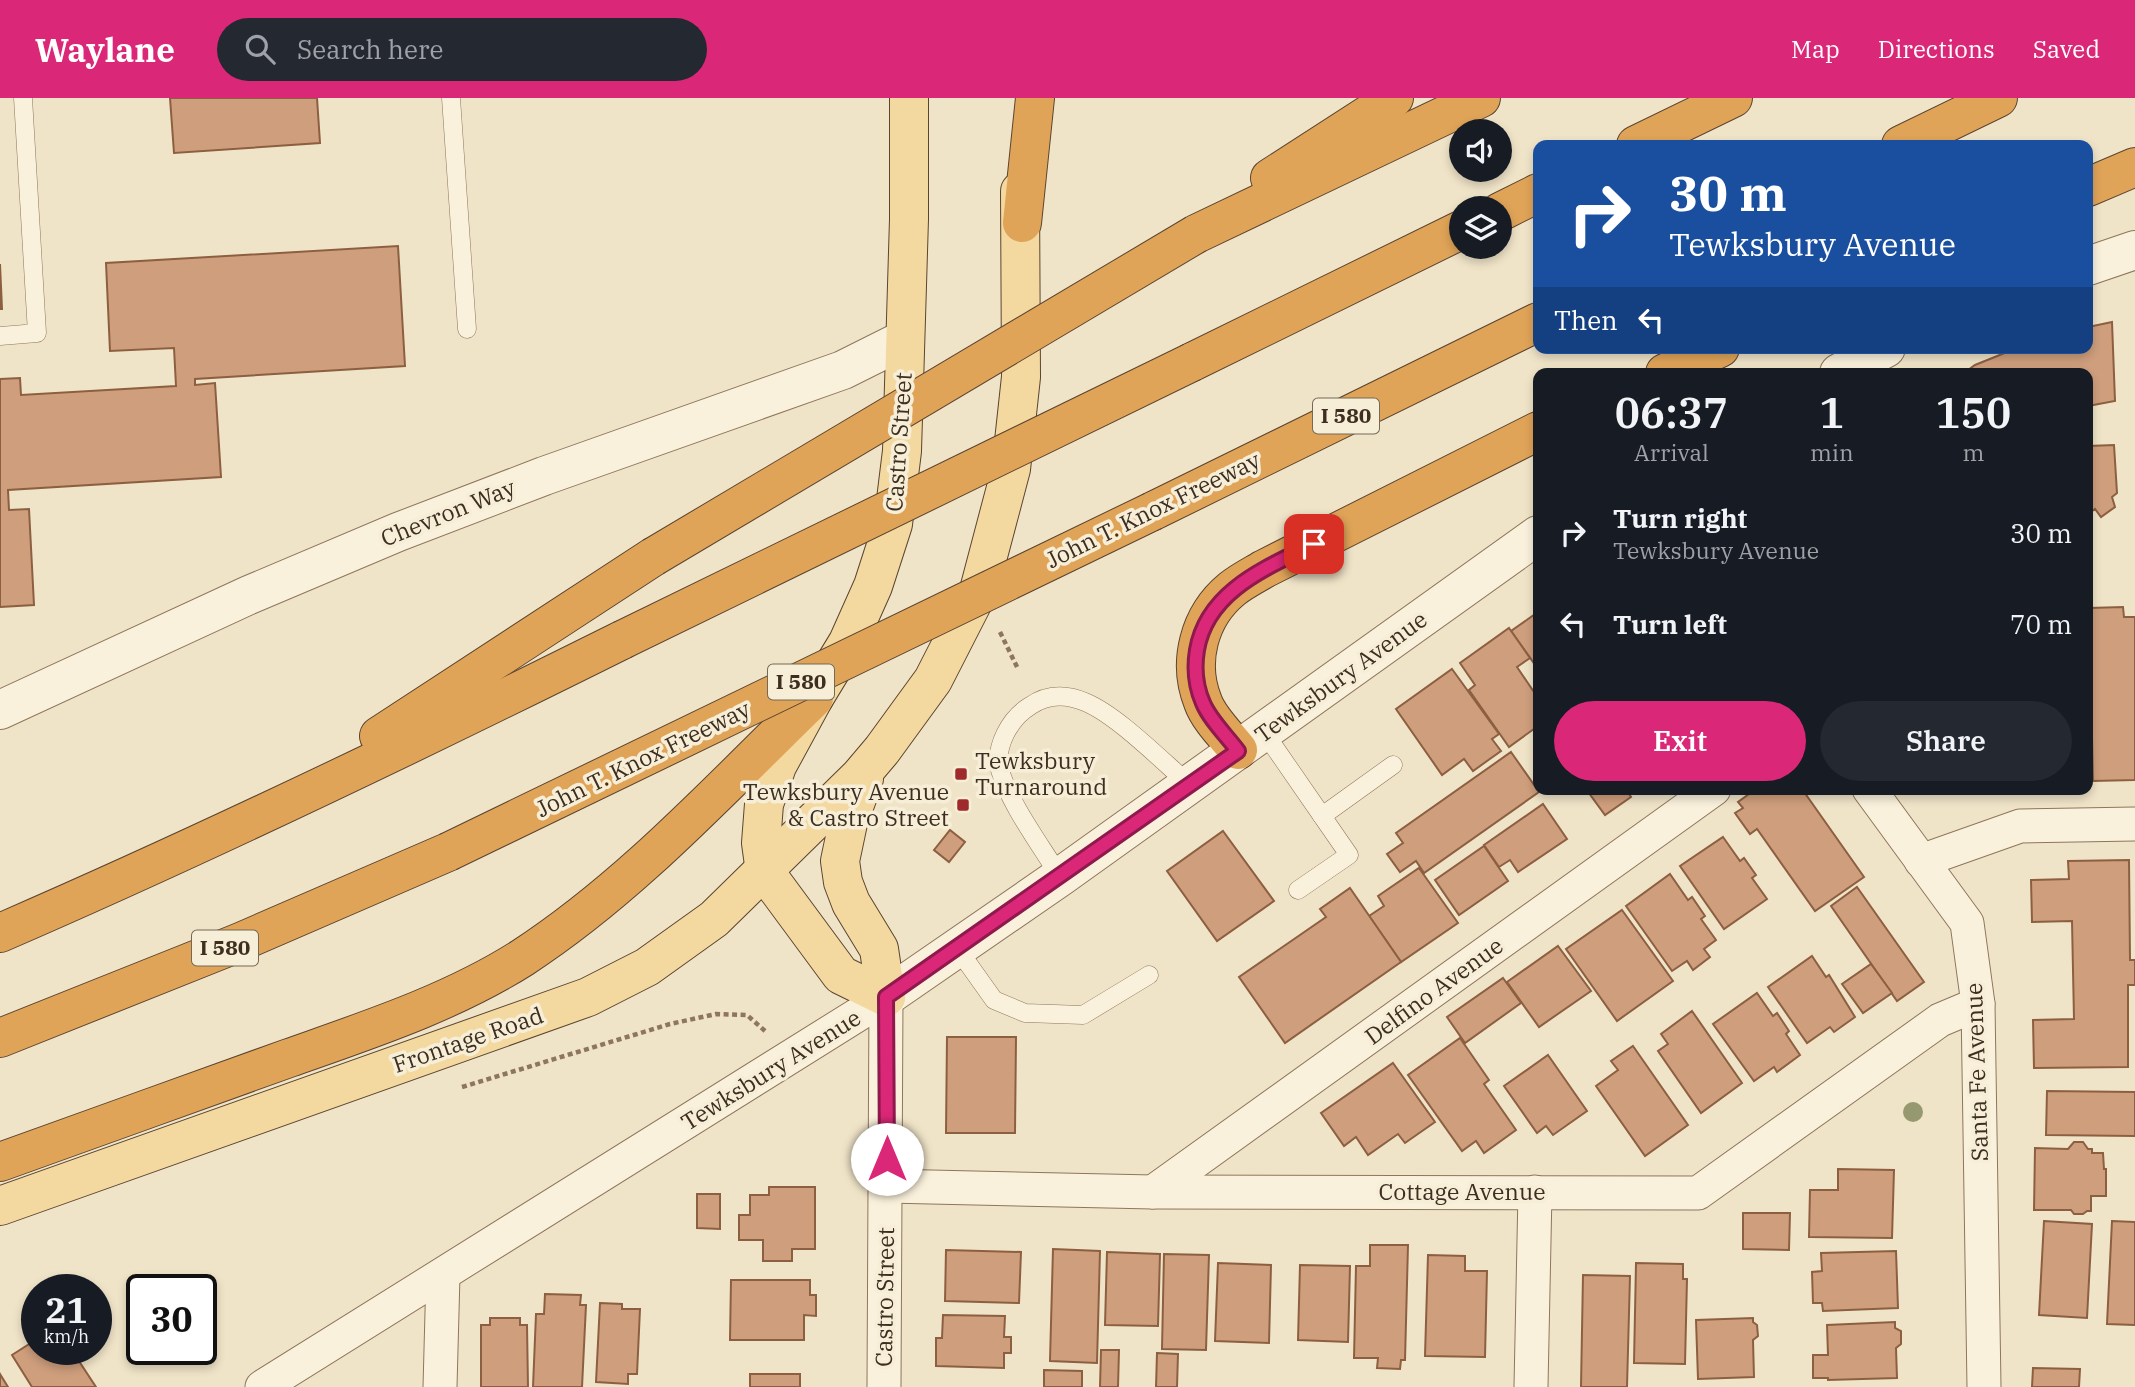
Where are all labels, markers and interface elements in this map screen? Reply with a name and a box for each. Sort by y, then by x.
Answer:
search box [217,18,707,81]
text: Waylane [35,28,175,71]
icon: search [241,30,279,68]
text: Search here [297,32,443,66]
text: Map [1791,33,1840,65]
text: Directions [1878,33,1995,65]
text: Saved [2033,33,2100,65]
map controls [1449,119,1512,259]
button: sound [1449,119,1512,182]
text: 30 m [1669,161,1787,224]
icon: right [1554,168,1645,259]
button: layers [1449,196,1512,259]
text: Tewksbury Avenue [1669,223,1956,265]
icon: left [1632,301,1670,339]
text: Then [1554,303,1618,337]
street label: Castro Street [878,371,918,513]
text: 06:37 [1615,385,1728,440]
text: 1 [1819,385,1844,440]
text: 150 [1936,385,2011,440]
road number: I 580 [1313,398,1379,434]
text: Arrival [1634,437,1709,467]
text: min [1810,437,1854,467]
text: m [1962,437,1984,467]
street label: John T. Knox Freeway [1040,444,1265,574]
street label: Chevron Way [376,471,520,553]
text: Turn right [1613,501,1747,535]
pin [1284,514,1344,574]
icon: right [1554,514,1592,552]
text: 30 m [2010,516,2072,550]
icon: arrive [1295,525,1333,563]
text: Tewksbury Avenue [1613,535,1819,565]
street label: Tewksbury Avenue [1248,603,1433,749]
icon: left [1554,605,1592,643]
text: Turn left [1613,607,1727,641]
text: 70 m [2010,607,2072,641]
road number: I 580 [768,664,834,700]
street label: John T. Knox Freeway [530,693,755,823]
button: Exit [1554,701,1806,781]
button: Share [1820,701,2072,781]
place label: Tewksbury Turnaround [975,745,1107,801]
marker: Tewksbury Turnaround [953,766,969,782]
place label: Tewksbury Avenue & Castro Street [743,776,949,832]
marker: Tewksbury Avenue & Castro Street [955,797,971,813]
road number: I 580 [192,930,258,966]
street label: Delfino Avenue [1358,930,1509,1050]
street label: Santa Fe Avenue [1958,982,1994,1162]
street label: Frontage Road [389,999,547,1079]
street label: Tewksbury Avenue [675,1002,866,1136]
position arrow [850,1122,924,1196]
street label: Cottage Avenue [1378,1176,1546,1206]
street label: Castro Street [868,1227,900,1367]
speed limit sign: 30 [126,1274,217,1365]
text: 21 [45,1287,88,1333]
text: km/h [44,1325,89,1348]

